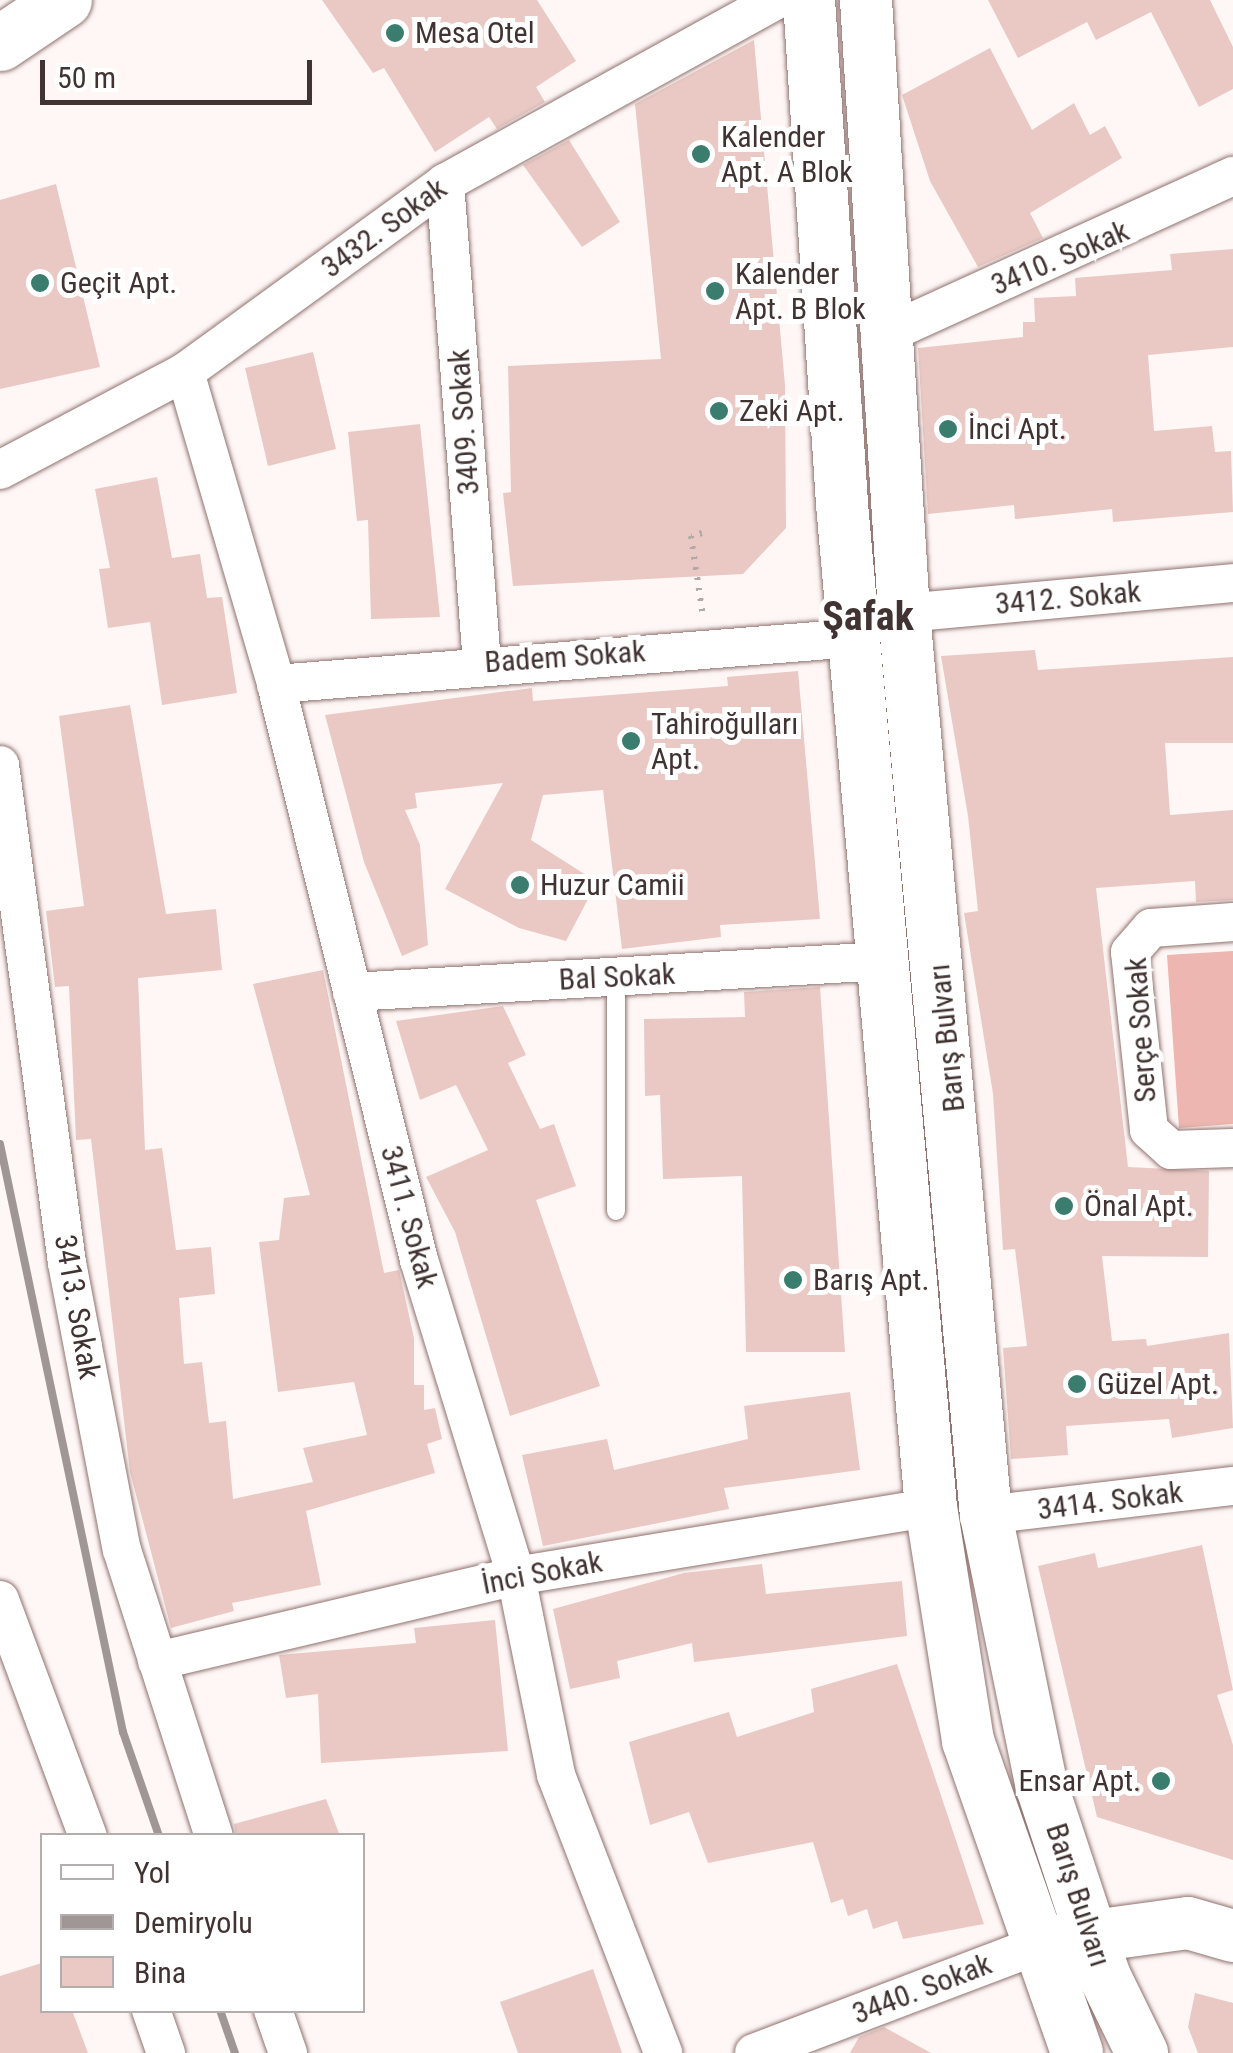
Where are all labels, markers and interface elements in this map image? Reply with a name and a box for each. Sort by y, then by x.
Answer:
place label: Mesa Otel [415,15,535,51]
marker: Mesa Otel [384,22,406,44]
scale bar [45,40,318,102]
text: 50 m [57,60,116,95]
place label: Kalender Apt. A Blok [721,119,853,190]
marker: Kalender Apt. A Blok [690,143,712,165]
street label: 3432. Sokak [314,171,454,285]
street label: 3410. Sokak [986,213,1134,303]
place label: Kalender Apt. B Blok [735,256,866,326]
place label: Geçit Apt. [60,265,177,301]
marker: Geçit Apt. [29,272,51,294]
marker: Kalender Apt. B Blok [704,280,726,302]
street label: 3409. Sokak [441,348,487,496]
place label: Zeki Apt. [739,393,845,429]
marker: Zeki Apt. [708,400,730,422]
place label: İnci Apt. [968,411,1067,447]
marker: İnci Apt. [937,418,959,440]
street label: 3412. Sokak [994,574,1142,622]
district label: Şafak [822,593,914,641]
street label: Badem Sokak [483,633,647,681]
place label: Tahiroğulları Apt. [651,706,798,776]
marker: Tahiroğulları Apt. [620,730,642,752]
place label: Huzur Camii [540,867,685,903]
marker: Huzur Camii [509,874,531,896]
street label: Bal Sokak [558,956,676,998]
street label: Serçe Sokak [1118,956,1164,1104]
street label: Barış Bulvarı [921,962,973,1114]
street label: 3411. Sokak [373,1142,445,1292]
place label: Önal Apt. [1084,1188,1194,1224]
marker: Önal Apt. [1053,1195,1075,1217]
street label: 3413. Sokak [47,1232,107,1382]
place label: Barış Apt. [813,1262,929,1298]
marker: Barış Apt. [782,1269,804,1291]
place label: Güzel Apt. [1097,1366,1219,1402]
marker: Güzel Apt. [1066,1373,1088,1395]
street label: 3414. Sokak [1035,1474,1185,1528]
street label: İnci Sokak [479,1544,605,1602]
place label: Ensar Apt. [1019,1763,1141,1799]
marker: Ensar Apt. [1150,1770,1172,1792]
street label: Barış Bulvarı [1038,1819,1118,1971]
legend [40,1833,365,2013]
text: Yol [134,1855,171,1890]
text: Demiryolu [134,1905,253,1940]
street label: 3440. Sokak [847,1946,997,2032]
text: Bina [134,1955,186,1990]

